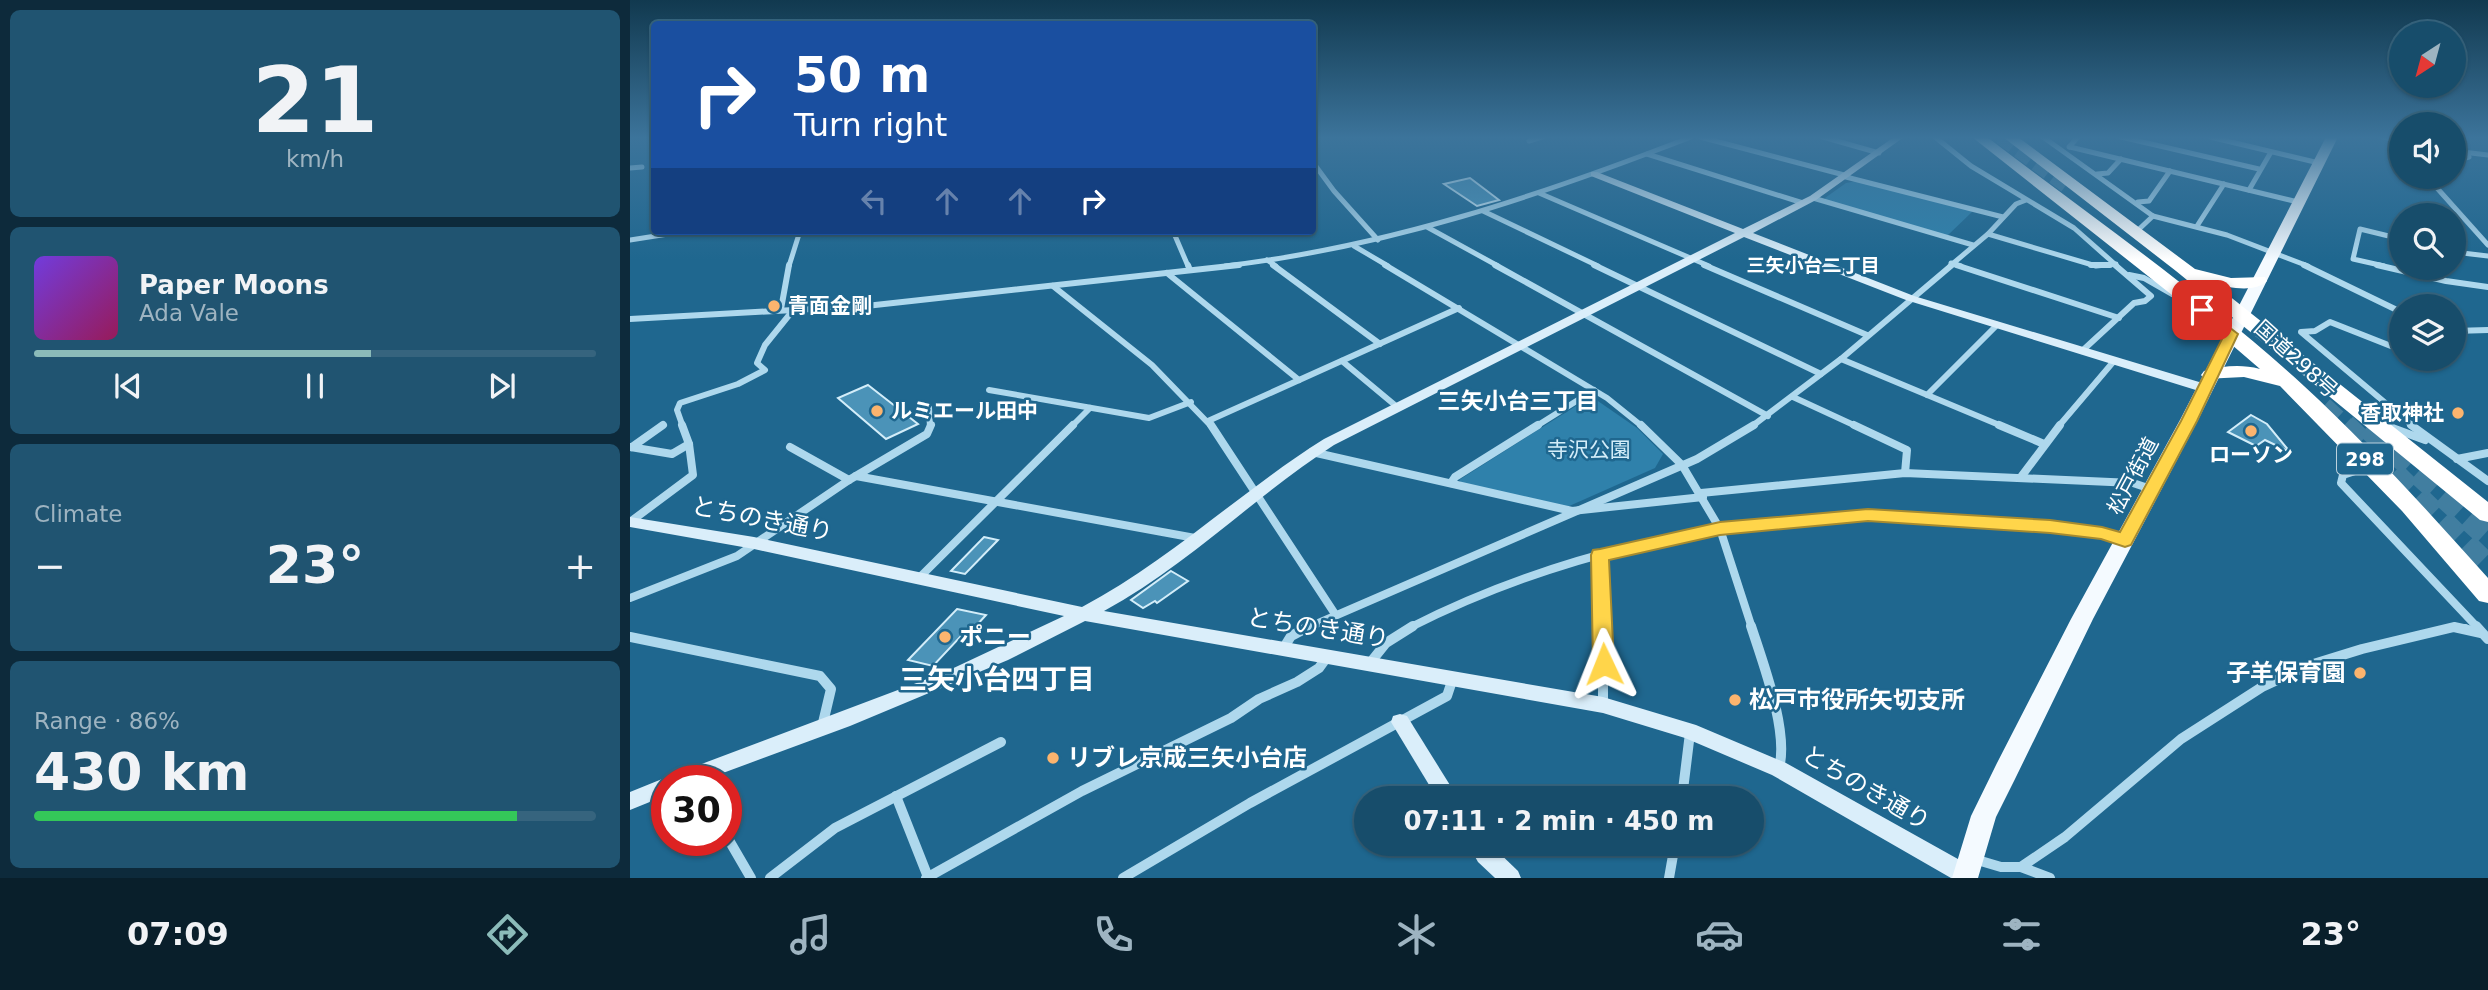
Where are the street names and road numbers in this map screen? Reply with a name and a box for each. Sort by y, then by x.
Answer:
street label: 国道298号 [2250,316,2342,402]
street label: 松戸街道 [2103,433,2163,519]
road number: 298 [2337,444,2393,474]
street label: とちのき通り [689,492,835,546]
street label: とちのき通り [1245,603,1391,653]
street label: とちのき通り [1797,740,1935,836]

